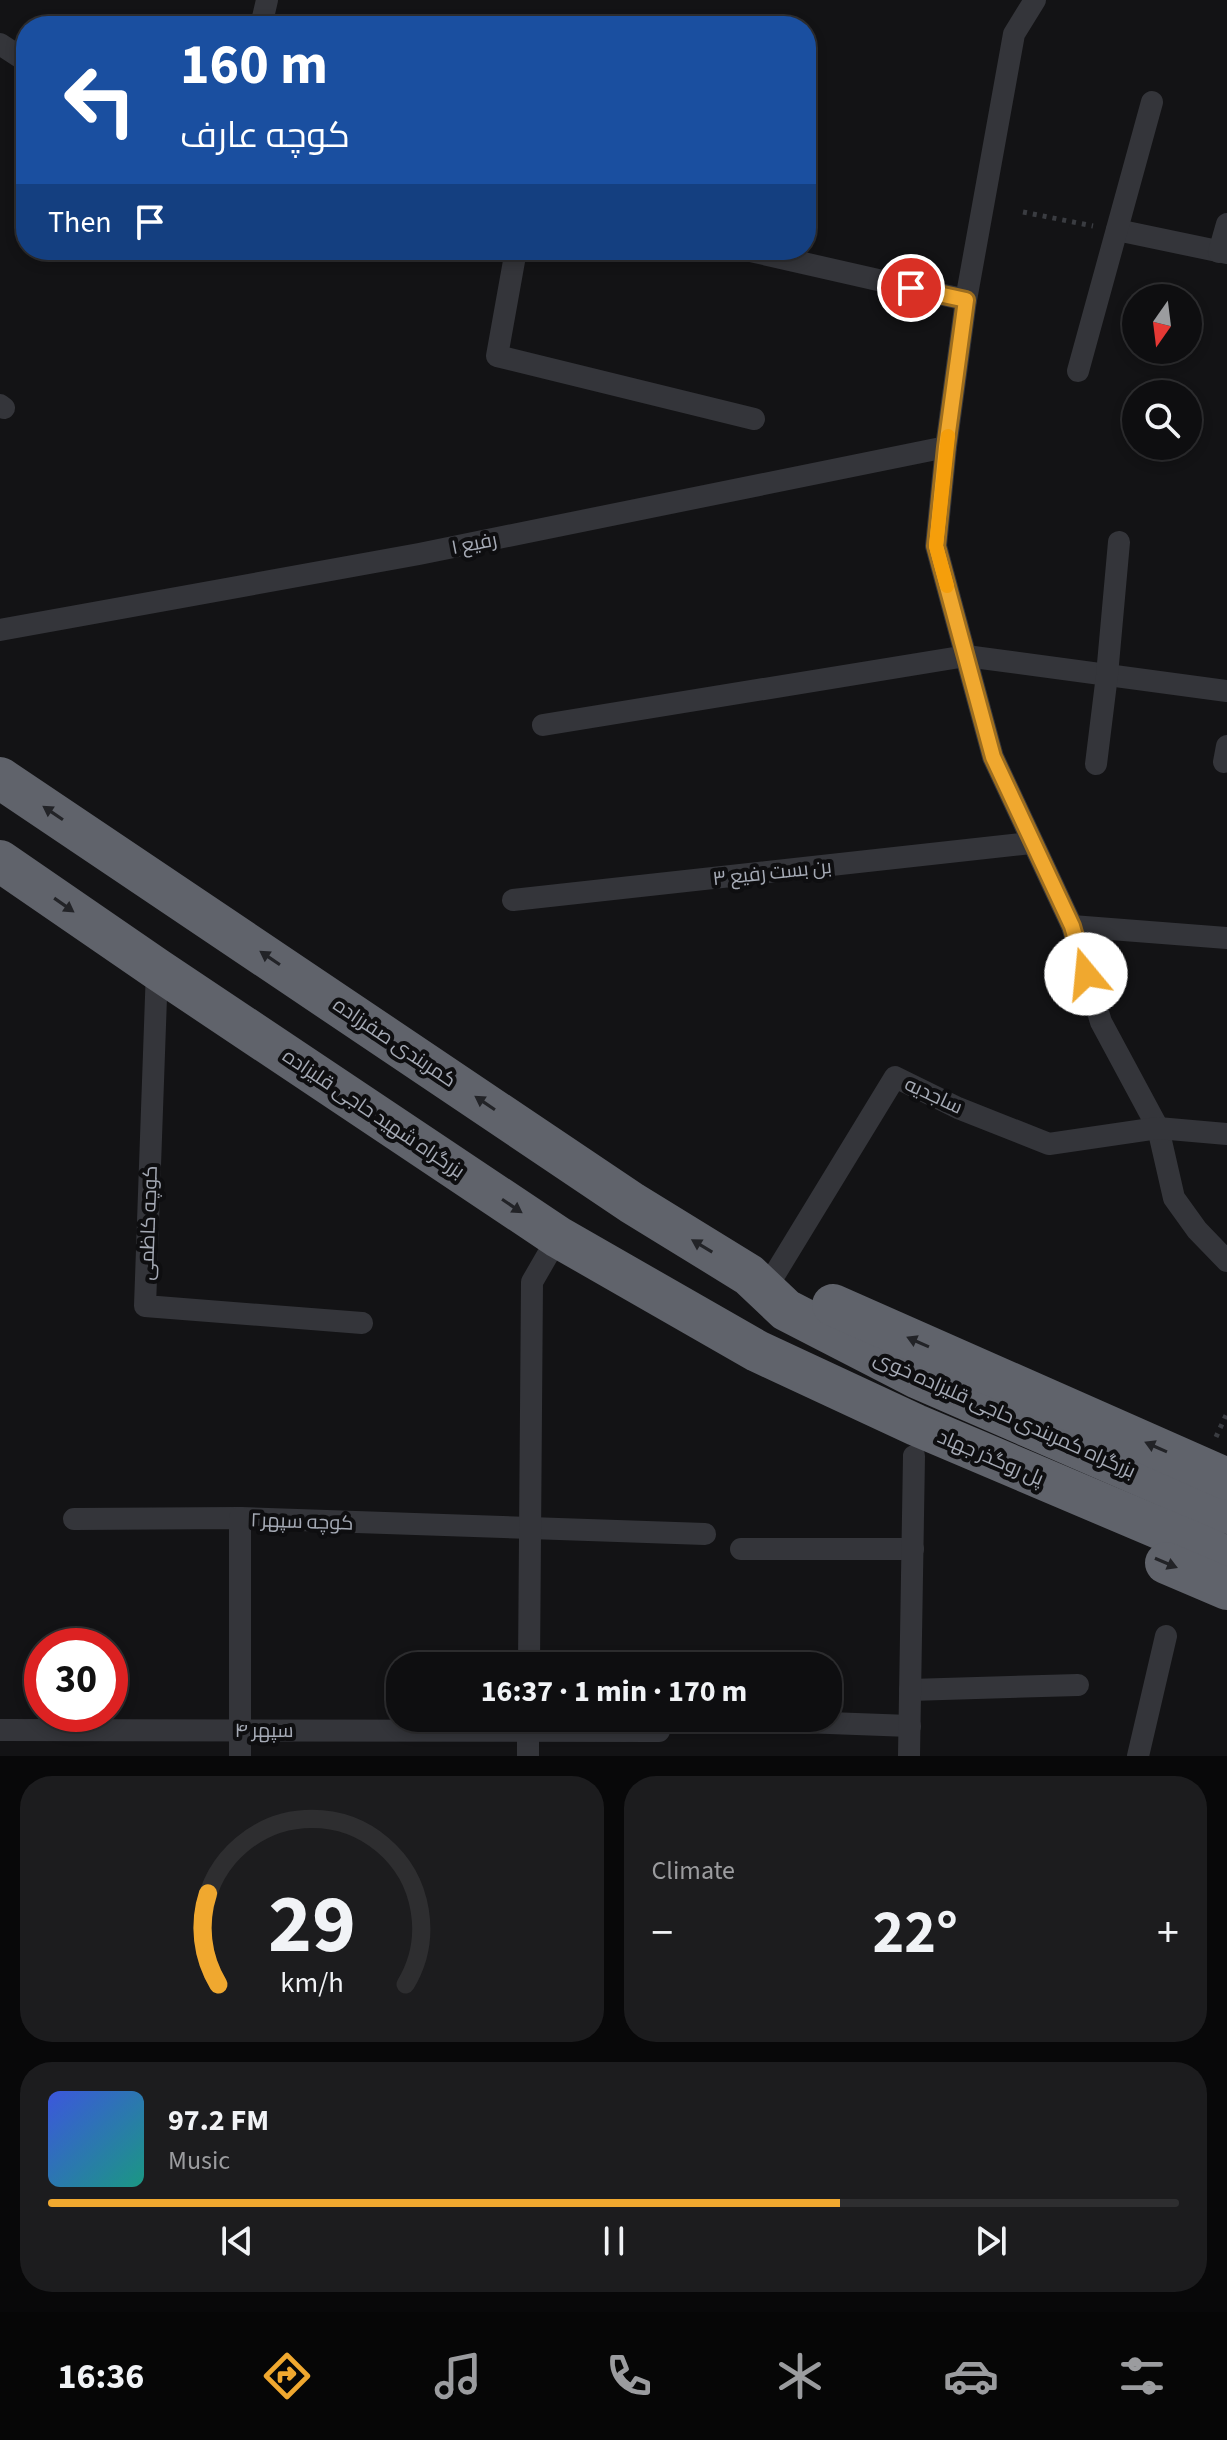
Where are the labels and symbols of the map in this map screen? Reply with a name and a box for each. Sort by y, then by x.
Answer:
pin [877,254,945,322]
north arrow [1122,284,1202,364]
street label: رفیع ۱ [449,526,499,562]
one-way arrow [43,806,64,821]
street label: بن بست رفیع ۳ [711,853,833,893]
one-way arrow [54,897,75,912]
position arrow [1044,932,1128,1016]
one-way arrow [259,951,280,966]
street label: کمربندی صفرزاده [327,991,462,1094]
street label: بزرگراه شهید حاجی قلیزاده [277,1042,470,1185]
street label: ساجدیه [900,1070,967,1122]
one-way arrow [475,1096,496,1111]
street label: کوچه کاظمی [133,1165,165,1281]
one-way arrow [502,1198,523,1213]
one-way arrow [691,1239,713,1253]
one-way arrow [906,1335,930,1349]
street label: بزرگراه کمربندی حاجی قلیزاده خوی [869,1344,1140,1486]
street label: پل روگذر جهاد [933,1423,1049,1493]
one-way arrow [1144,1441,1167,1454]
street label: کوچه سپهر۲ [250,1506,354,1538]
one-way arrow [1155,1557,1178,1570]
speed limit sign: 30 [24,1628,128,1732]
street label: سپهر ۴ [235,1717,293,1745]

